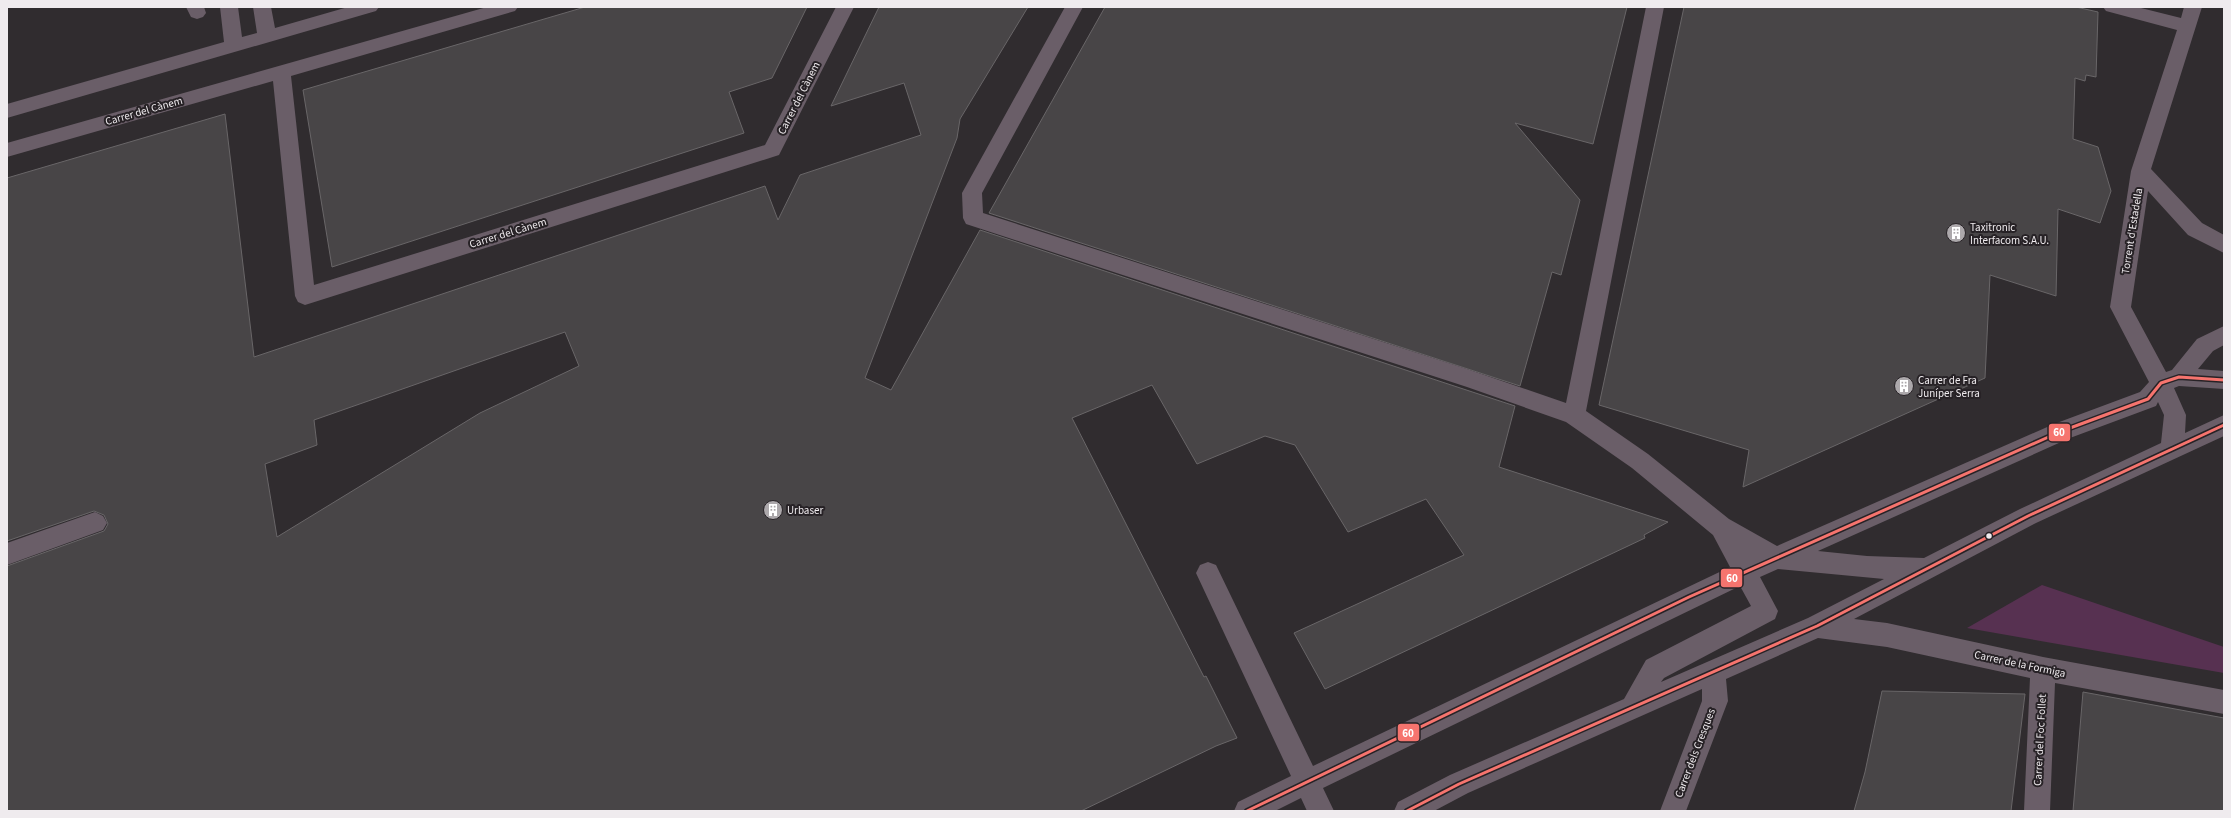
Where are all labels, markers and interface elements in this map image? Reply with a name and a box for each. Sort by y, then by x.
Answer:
street label: Carrer del Cànem [774,59,824,137]
street label: Carrer del Cànem [104,93,184,129]
street label: Torrent d'Estadella [2118,187,2146,275]
street label: Carrer del Cànem [468,214,548,252]
place label: Taxitronic Interfacom S.A.U. [1970,220,2049,248]
building icon: Taxitronic Interfacom S.A.U. [1945,222,1967,244]
place label: Carrer de Fra Juníper Serra [1918,373,1980,401]
building icon: Carrer de Fra Juníper Serra [1893,375,1915,397]
line badge: 60 [2048,423,2071,442]
text: 60 [2053,425,2065,440]
building icon: Urbaser [762,499,784,521]
place label: Urbaser [787,503,823,518]
unlabelled marker [1984,531,1994,541]
line badge: 60 [1720,568,1743,588]
text: 60 [1726,571,1738,586]
street label: Carrer de la Formiga [1973,647,2067,681]
street label: Carrer del Foc Follet [2030,694,2050,786]
street label: Carrer dels Cresques [1671,706,1719,800]
line badge: 60 [1397,723,1420,742]
text: 60 [1402,726,1414,741]

